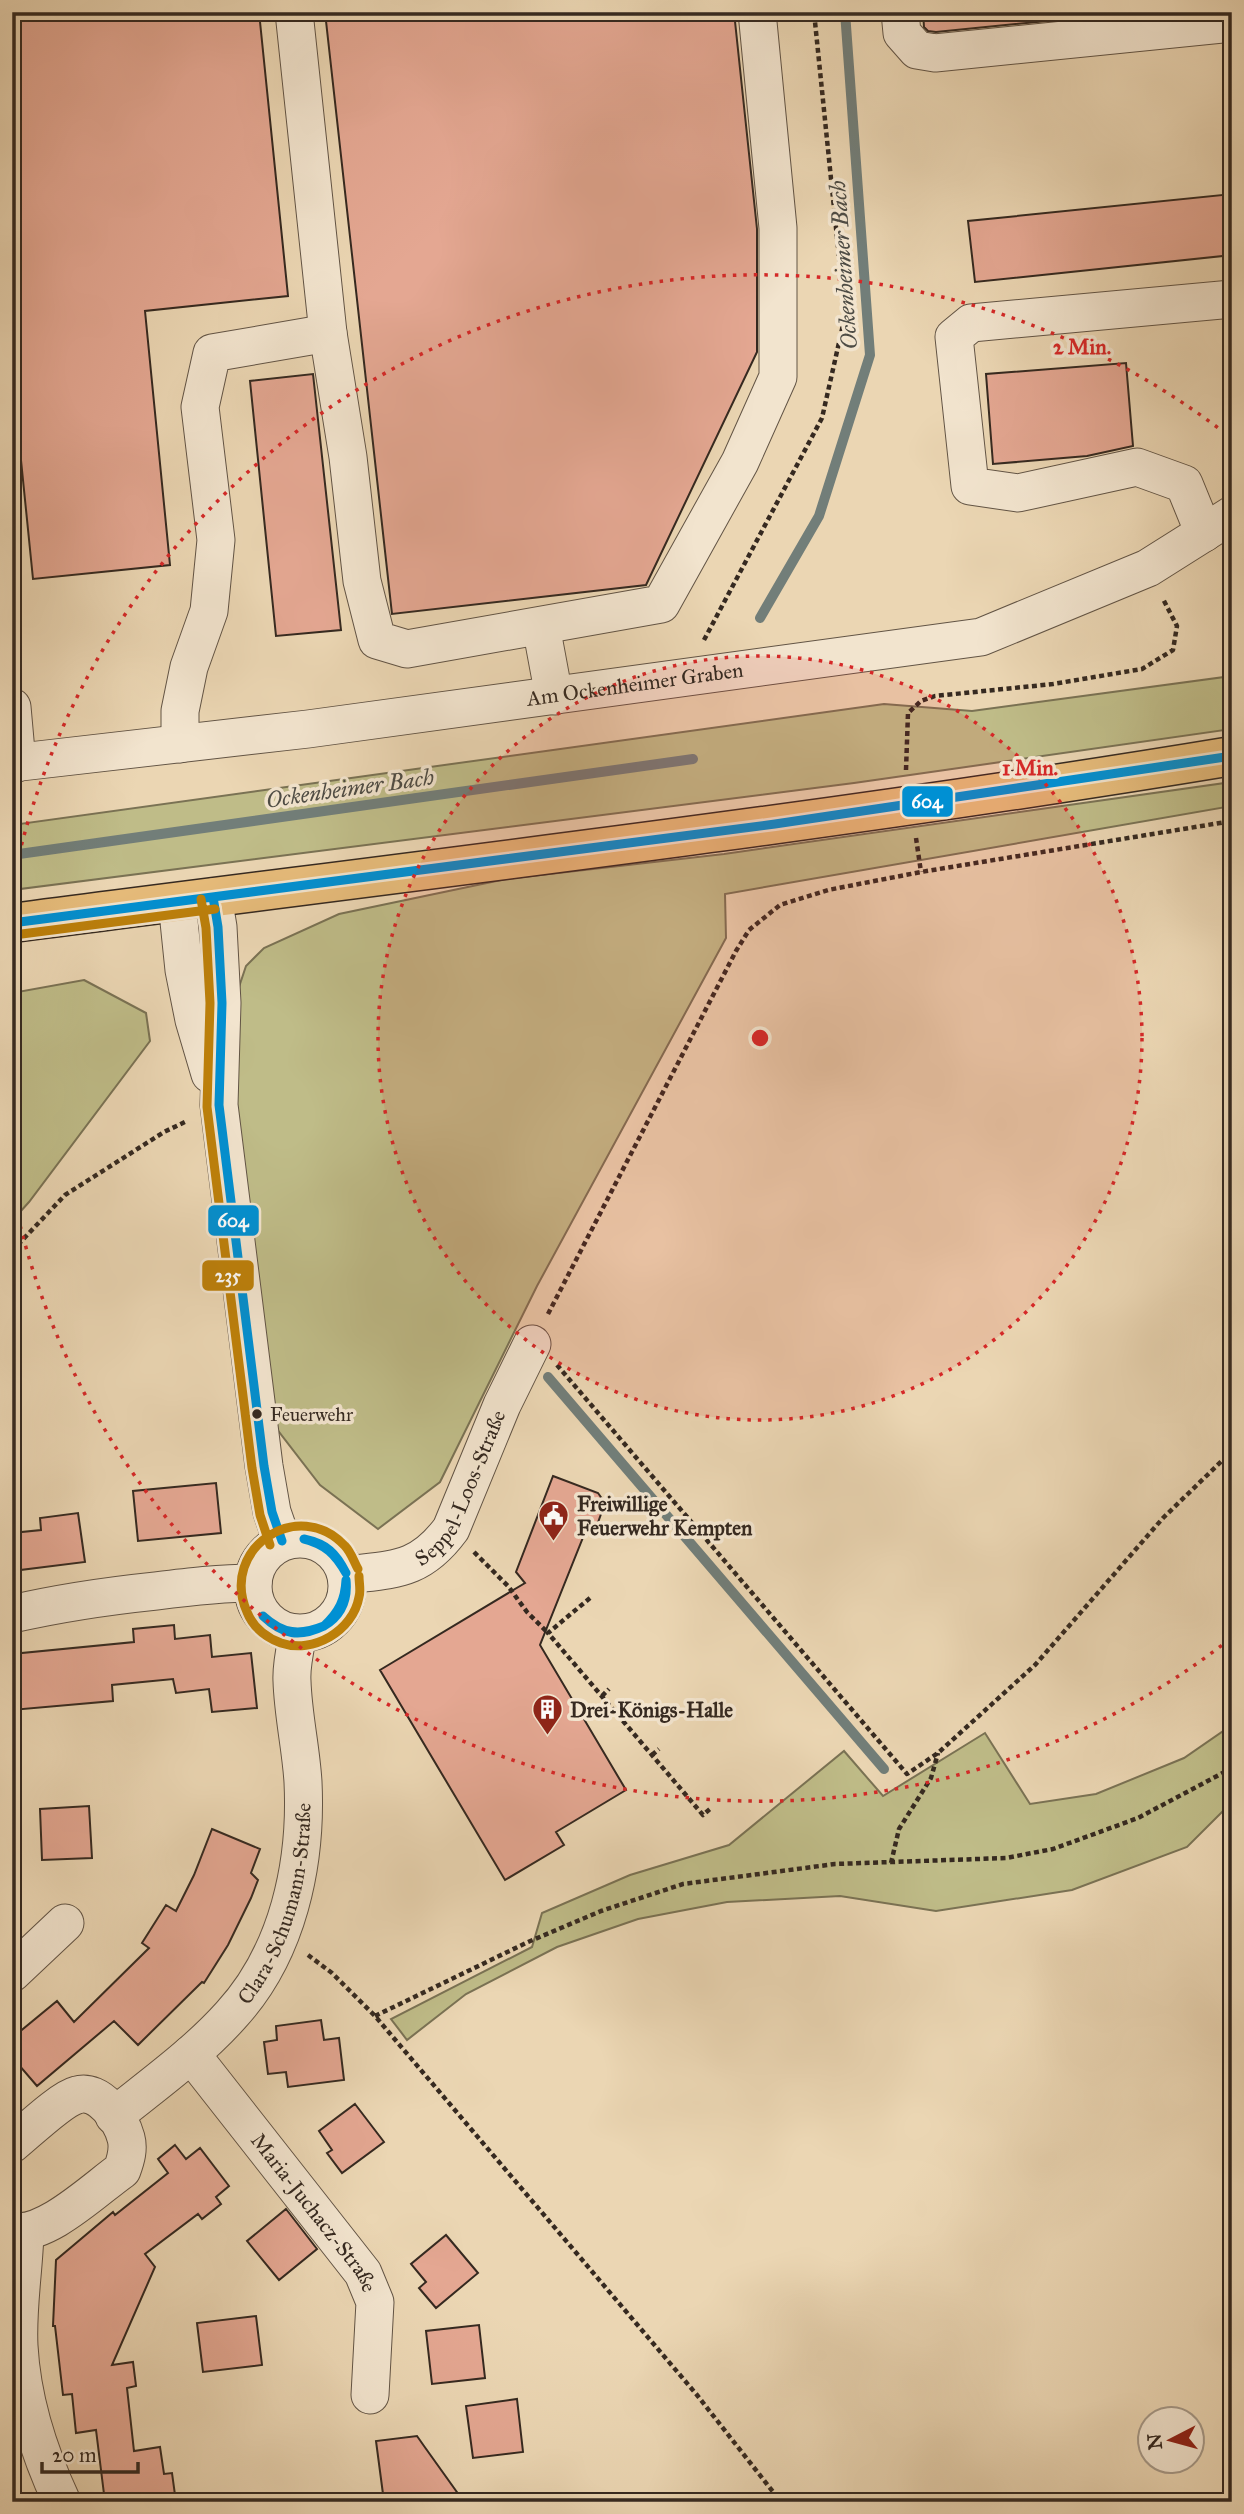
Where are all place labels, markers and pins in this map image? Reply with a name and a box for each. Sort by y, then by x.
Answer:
centre of rings [748,1026,772,1050]
place label: Feuerwehr [270,1403,354,1426]
marker: Feuerwehr [250,1407,264,1421]
place label: Freiwillige Feuerwehr Kempten [577,1491,753,1541]
public building icon: Freiwillige Feuerwehr Kempten [537,1499,571,1543]
building icon: Drei-Königs-Halle [530,1693,564,1737]
place label: Drei-Königs-Halle [570,1697,733,1723]

